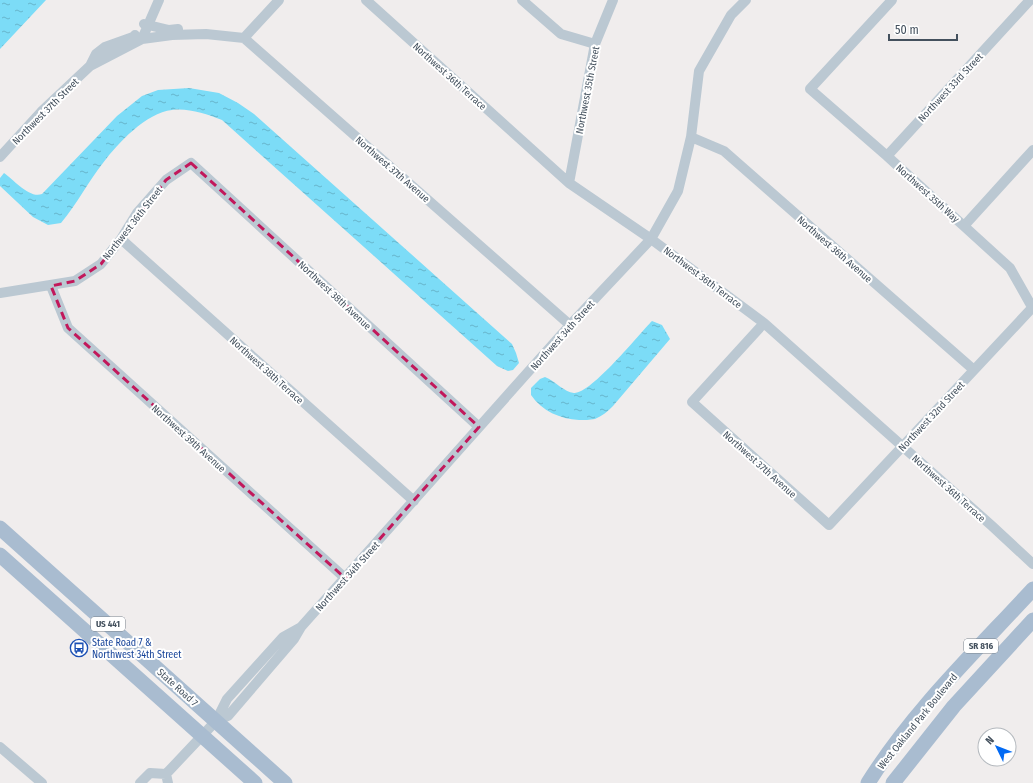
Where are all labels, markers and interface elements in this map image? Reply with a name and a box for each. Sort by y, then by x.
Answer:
scale bar [889,16,957,42]
text: 50 m [895,23,919,37]
street label: Northwest 36th Terrace [410,41,489,113]
street label: Northwest 35th Street [574,45,603,135]
street label: Northwest 33rd Street [916,50,986,124]
street label: Northwest 37th Street [10,76,82,147]
street label: Northwest 37th Avenue [353,134,432,205]
street label: Northwest 35th Way [893,162,962,226]
street label: Northwest 36th Street [100,184,166,263]
street label: Northwest 36th Avenue [794,214,874,286]
street label: Northwest 36th Terrace [661,245,744,311]
street label: Northwest 38th Avenue [295,259,373,333]
street label: Northwest 34th Street [528,298,598,373]
street label: Northwest 38th Terrace [227,335,306,407]
street label: Northwest 32nd Street [896,379,968,454]
street label: Northwest 39th Avenue [149,403,228,475]
street label: Northwest 37th Avenue [720,429,798,501]
street label: Northwest 36th Terrace [909,453,988,525]
street label: Northwest 34th Street [313,539,383,614]
road number: US 441 [91,617,125,631]
place label: State Road 7 & Northwest 34th Street [92,637,182,661]
bus stop icon: State Road 7 & Northwest 34th Street [69,638,89,658]
road number: SR 816 [964,639,998,653]
street label: State Road 7 [155,666,200,709]
street label: West Oakland Park Boulevard [875,671,960,772]
north arrow [977,727,1017,767]
text: N [983,734,997,747]

